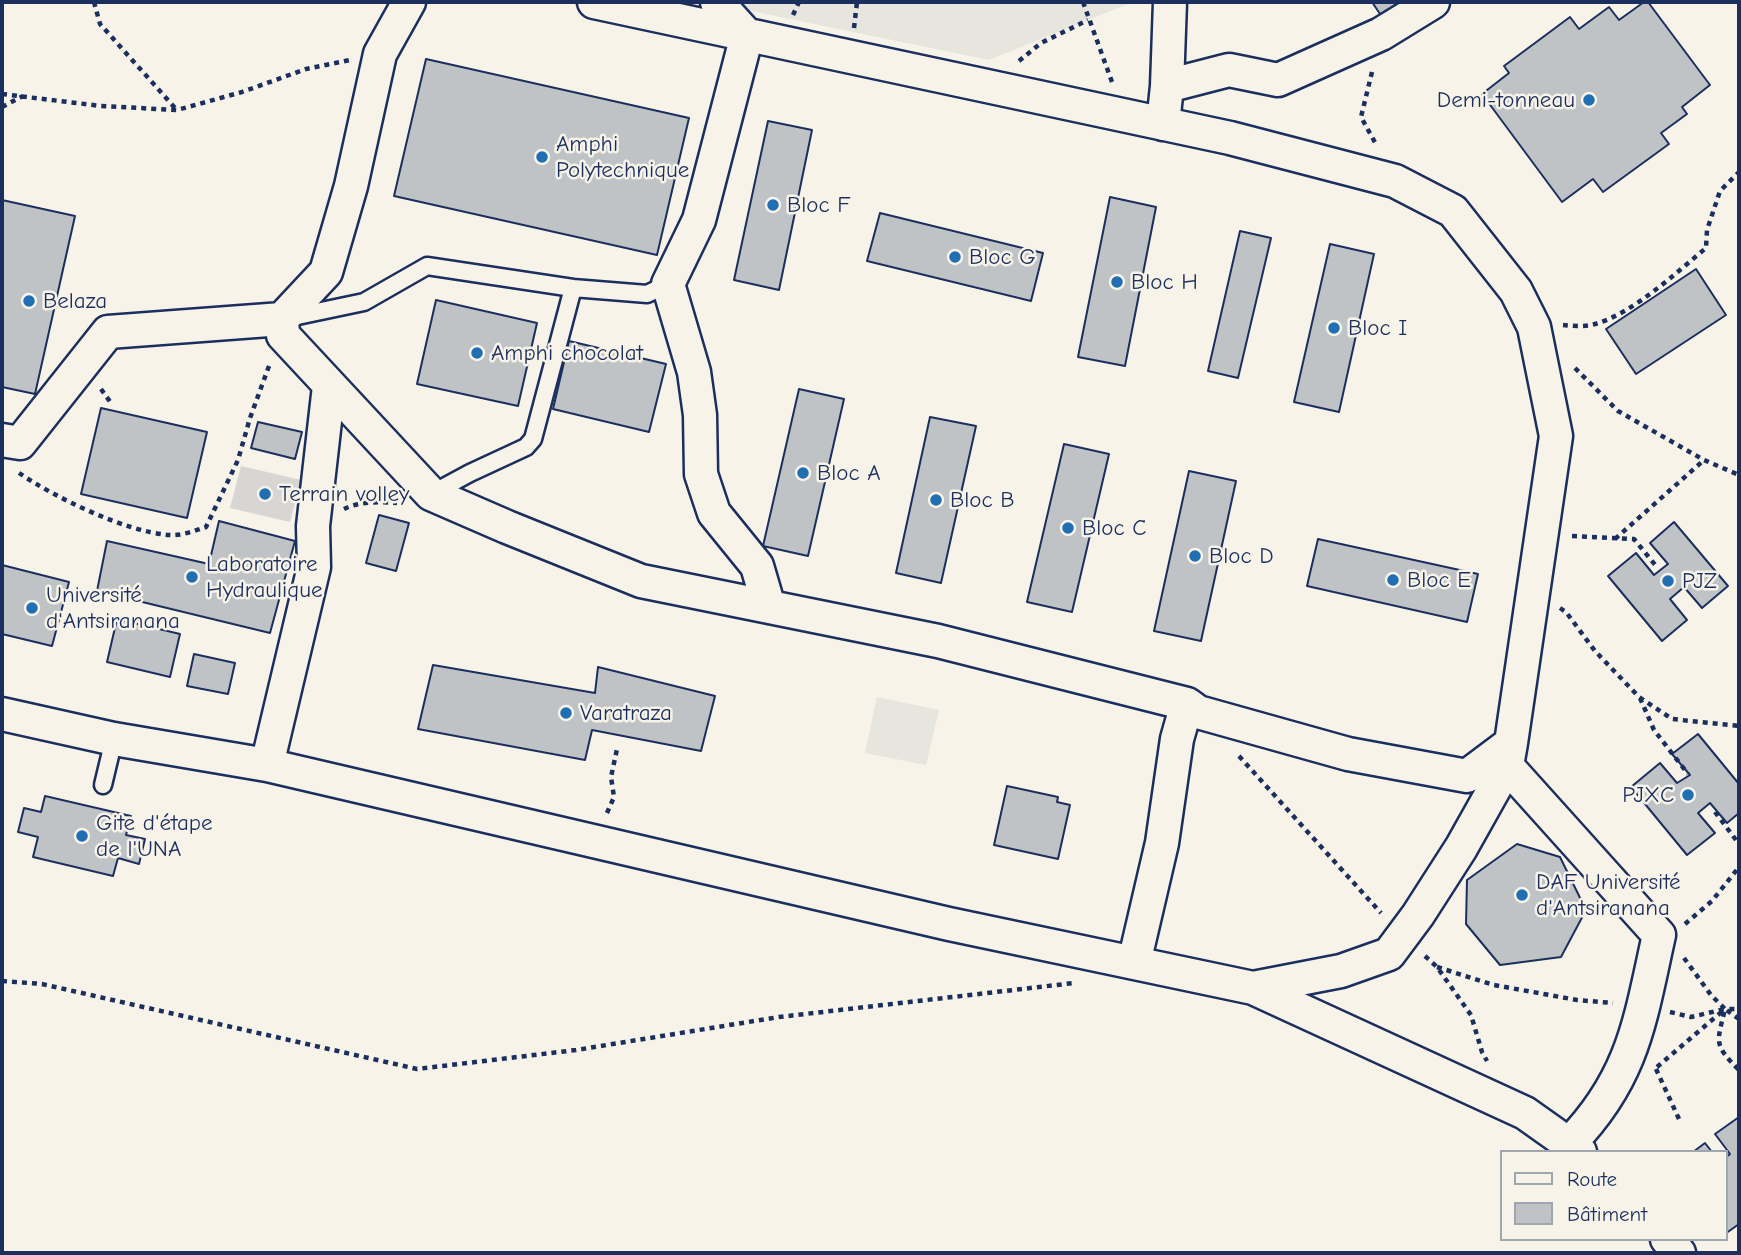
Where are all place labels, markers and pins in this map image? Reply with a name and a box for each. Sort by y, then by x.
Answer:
place label: Demi-tonneau [1437,86,1575,114]
marker: Demi-tonneau [1581,92,1597,108]
place label: Amphi Polytechnique [556,130,689,184]
marker: Amphi Polytechnique [534,149,550,165]
place label: Bloc F [787,191,851,219]
marker: Bloc F [765,197,781,213]
place label: Bloc G [969,243,1036,271]
marker: Bloc G [947,249,963,265]
place label: Bloc H [1131,268,1198,296]
marker: Bloc H [1109,274,1125,290]
place label: Belaza [43,287,107,315]
marker: Belaza [21,293,37,309]
place label: Bloc I [1348,314,1407,342]
marker: Bloc I [1326,320,1342,336]
place label: Amphi chocolat [491,339,643,367]
marker: Amphi chocolat [469,345,485,361]
place label: Bloc A [817,459,881,487]
marker: Bloc A [795,465,811,481]
place label: Terrain volley [279,480,409,508]
marker: Terrain volley [257,486,273,502]
place label: Bloc B [950,486,1014,514]
marker: Bloc B [928,492,944,508]
place label: Bloc C [1082,514,1146,542]
marker: Bloc C [1060,520,1076,536]
place label: Bloc D [1209,542,1274,570]
marker: Bloc D [1187,548,1203,564]
place label: Laboratoire Hydraulique [206,550,322,604]
place label: Bloc E [1407,566,1471,594]
place label: PJZ [1682,567,1717,595]
marker: Laboratoire Hydraulique [184,569,200,585]
marker: Bloc E [1385,572,1401,588]
marker: PJZ [1660,573,1676,589]
place label: Université d'Antsiranana [46,581,180,635]
marker: Université d'Antsiranana [24,600,40,616]
place label: Varatraza [580,699,672,727]
marker: Varatraza [558,705,574,721]
place label: PJXC [1622,781,1674,809]
marker: PJXC [1680,787,1696,803]
place label: Gite d'étape de l'UNA [96,809,213,863]
marker: Gite d'étape de l'UNA [74,828,90,844]
place label: DAF Université d'Antsiranana [1536,868,1681,922]
marker: DAF Université d'Antsiranana [1514,887,1530,903]

